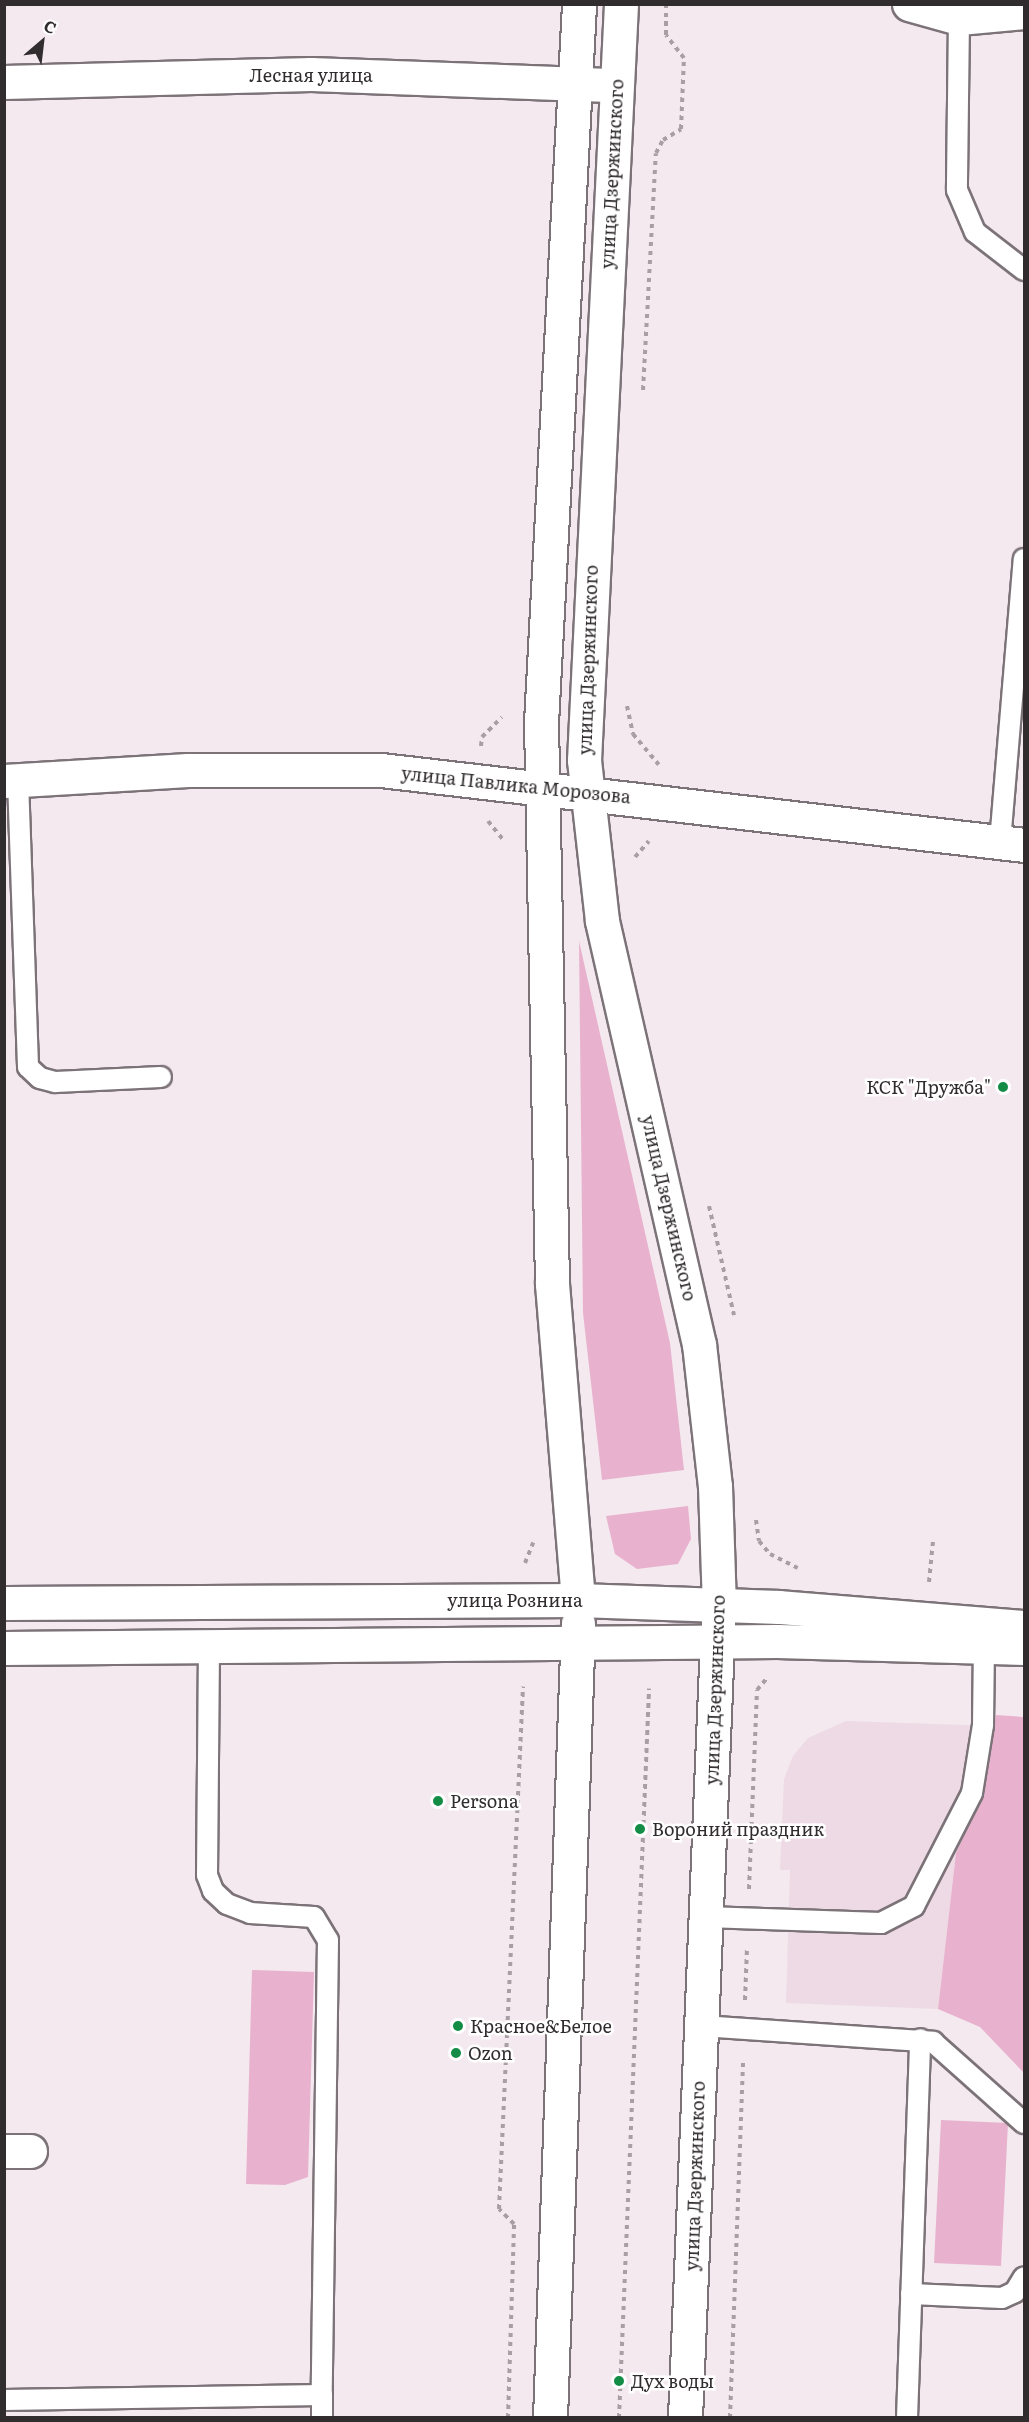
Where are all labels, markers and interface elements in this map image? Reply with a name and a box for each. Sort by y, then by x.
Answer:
north arrow [12,12,72,72]
text: С [40,13,61,39]
street label: Лесная улица [249,64,373,86]
street label: улица Дзержинского [596,78,628,270]
street label: улица Дзержинского [574,565,602,755]
street label: улица Павлика Морозова [400,762,632,808]
place label: КСК "Дружба" [866,1076,991,1098]
marker: КСК "Дружба" [996,1080,1010,1094]
street label: улица Дзержинского [637,1113,701,1303]
street label: улица Рознина [447,1589,583,1611]
street label: улица Дзержинского [701,1595,729,1785]
place label: Persona [450,1790,519,1812]
marker: Persona [431,1794,445,1808]
place label: Вороний праздник [652,1818,824,1840]
marker: Вороний праздник [633,1822,647,1836]
place label: Красное&Белое [470,2015,612,2037]
marker: Красное&Белое [451,2019,465,2033]
place label: Ozon [468,2042,513,2064]
marker: Ozon [449,2046,463,2060]
street label: улица Дзержинского [681,2081,709,2271]
place label: Дух воды [631,2370,714,2392]
marker: Дух воды [612,2374,626,2388]

